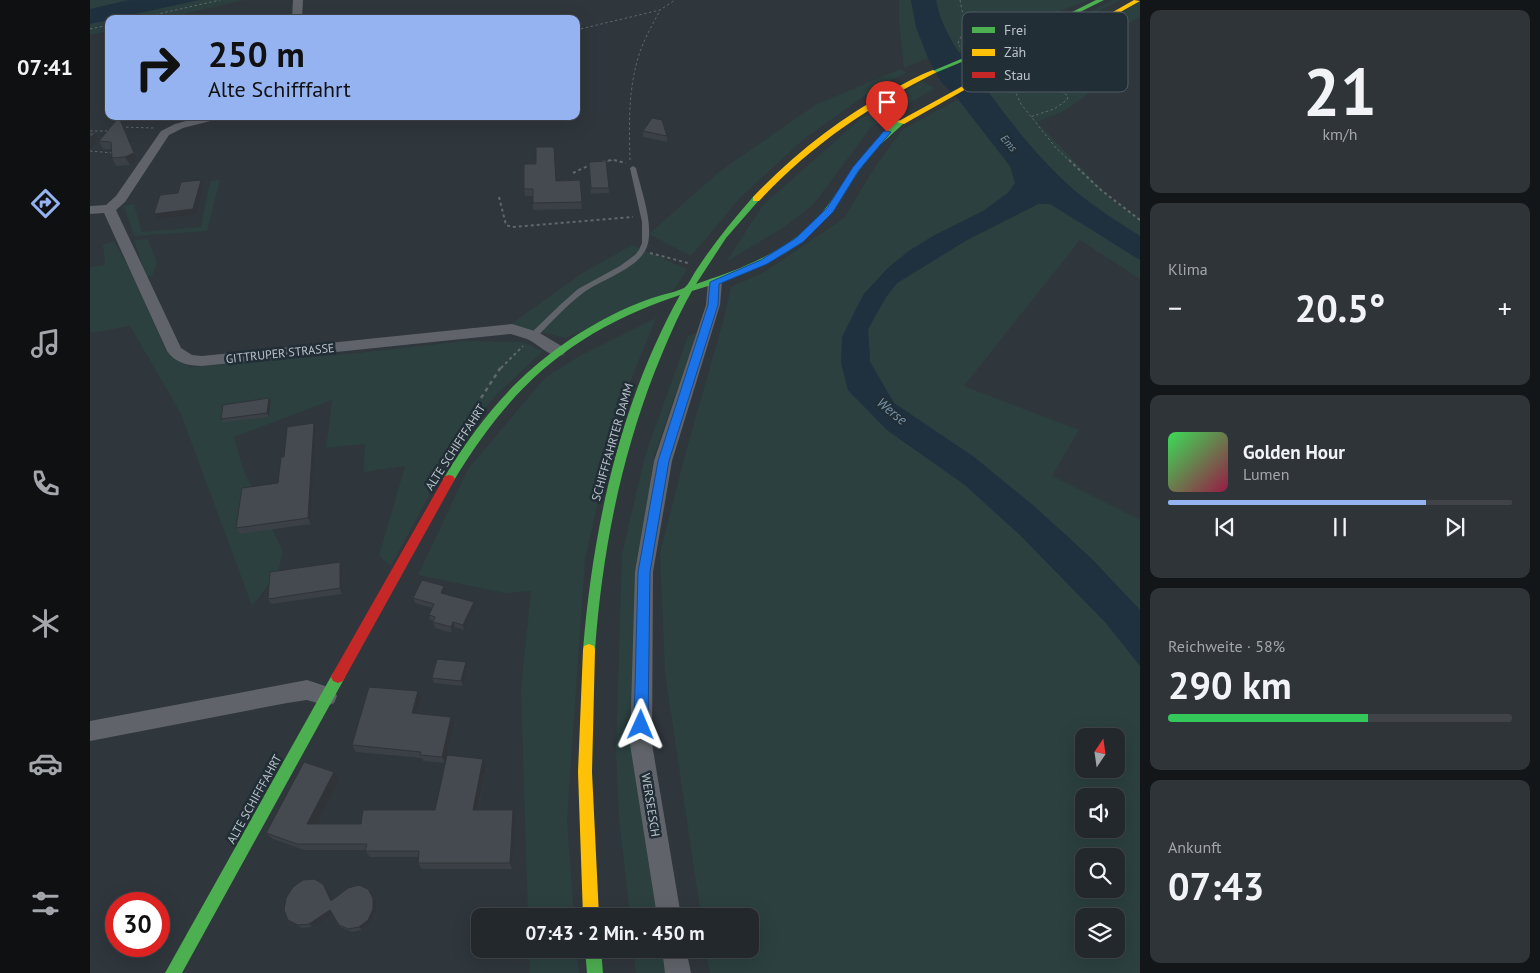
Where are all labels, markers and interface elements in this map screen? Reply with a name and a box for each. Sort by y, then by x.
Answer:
legend [962,12,1128,92]
text: Frei [1004,21,1027,39]
text: 250 m [208,31,305,77]
icon: right [125,35,190,100]
text: Zäh [1004,43,1026,61]
text: 21 [1303,49,1377,133]
text: 07:41 [17,53,73,81]
text: Stau [1004,66,1031,84]
text: Alte Schifffahrt [208,75,351,103]
pin [866,81,908,132]
icon: arrive [873,88,901,116]
text: km/h [1322,124,1358,144]
water label: Ems [998,131,1021,155]
icon: directions [28,186,63,221]
text: Klima [1168,259,1208,279]
text: 20.5° [1295,283,1385,332]
text: − [1168,289,1182,326]
text: + [1498,289,1512,326]
icon: music [28,326,63,361]
street label: GITTRUPER STRASSE [225,340,335,366]
street label: SCHIFFFAHRTER DAMM [588,381,636,503]
water label: Werse [873,393,911,429]
street label: ALTE SCHIFFFAHRT [422,401,489,493]
text: Golden Hour [1243,440,1345,464]
text: Lumen [1243,464,1289,484]
icon: phone [28,466,63,501]
icon: previous [1211,513,1239,541]
icon: pause [1326,513,1354,541]
icon: next [1441,513,1469,541]
icon: climate [28,606,63,641]
text: Reichweite · 58% [1168,636,1285,656]
text: 290 km [1168,660,1292,709]
position arrow [614,698,666,750]
north arrow [1075,728,1125,778]
map controls [1075,728,1125,958]
icon: car [28,746,63,781]
street label: ALTE SCHIFFFAHRT [223,752,285,846]
street label: WERSEESCH [639,772,663,838]
button: sound [1075,788,1125,838]
text: Ankunft [1168,837,1221,857]
button: search [1075,848,1125,898]
text: 07:43 [1168,861,1264,910]
icon: filters [28,886,63,921]
speed limit sign: 30 [105,892,170,957]
button: layers [1075,908,1125,958]
text: 07:43 · 2 Min. · 450 m [525,921,705,945]

